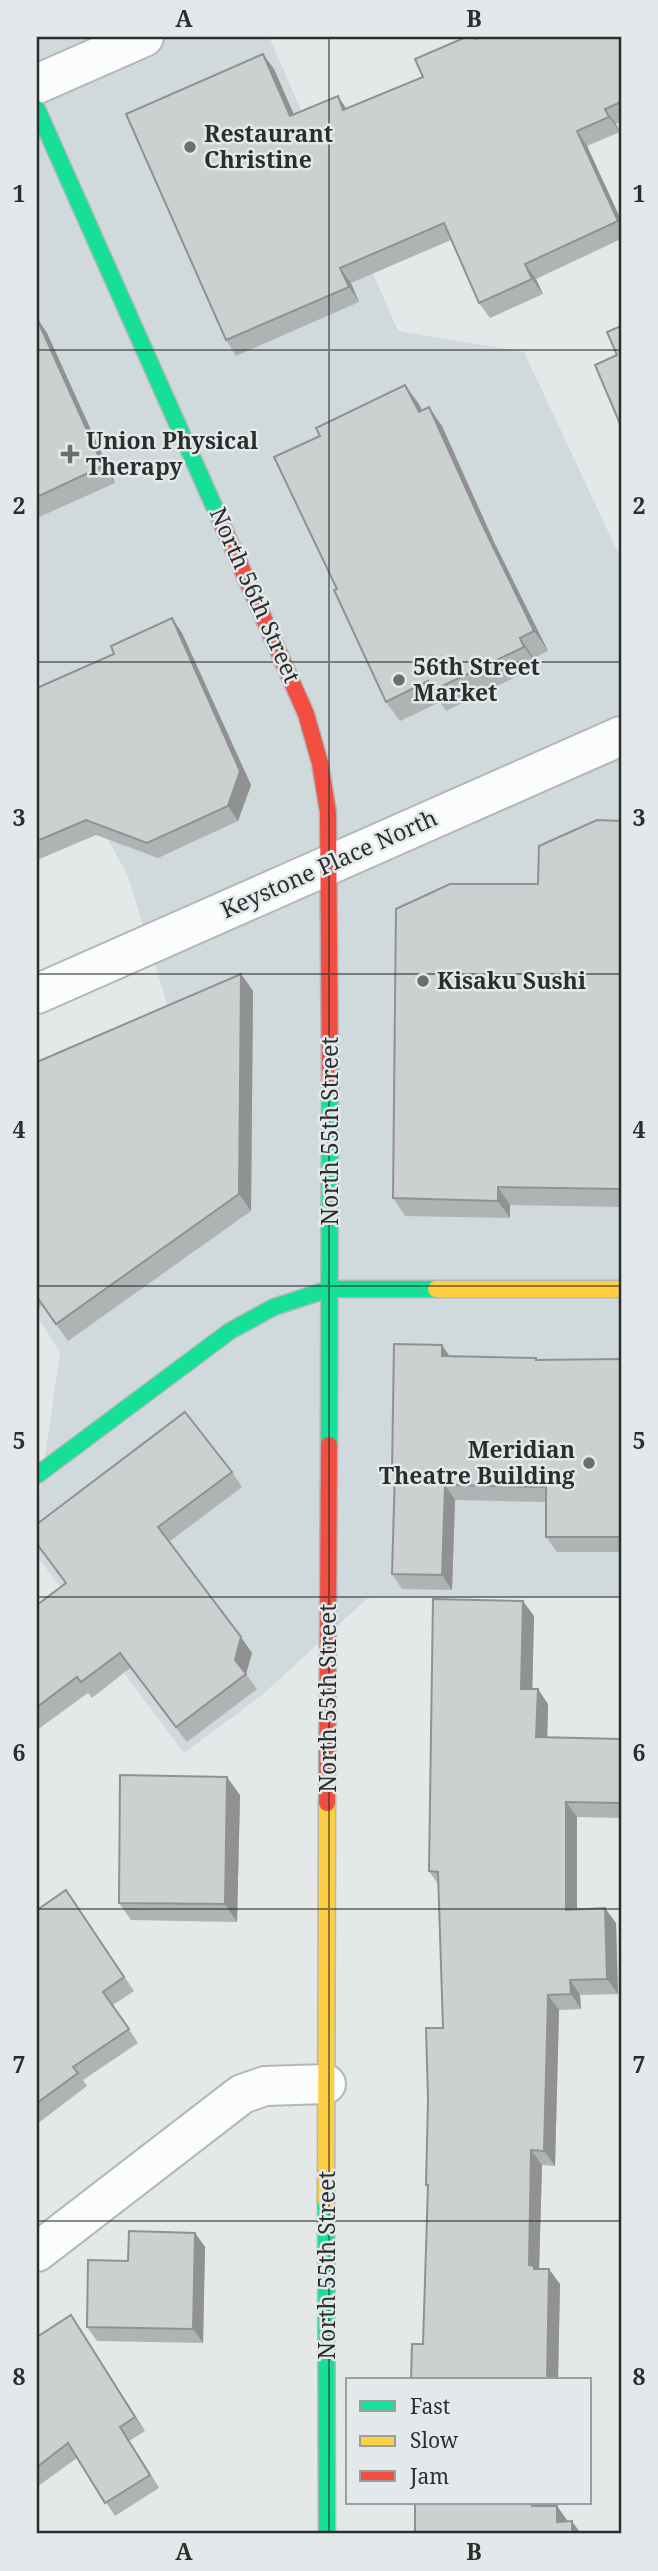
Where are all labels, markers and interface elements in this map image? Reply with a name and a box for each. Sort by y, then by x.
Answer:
text: A [175,2,193,34]
text: B [466,2,482,34]
place label: Restaurant Christine [204,117,333,175]
marker: Restaurant Christine [182,139,198,155]
text: 1 [13,177,26,209]
text: 1 [633,177,646,209]
place label: Union Physical Therapy [86,424,258,482]
marker: Union Physical Therapy [60,444,80,464]
text: 2 [13,489,26,521]
text: 2 [633,489,646,521]
street label: North 56th Street [203,502,309,687]
place label: 56th Street Market [413,650,540,708]
marker: 56th Street Market [391,672,407,688]
text: 3 [13,801,26,833]
street label: Keystone Place North [215,801,442,925]
text: 3 [633,801,646,833]
place label: Kisaku Sushi [437,964,586,996]
marker: Kisaku Sushi [415,973,431,989]
street label: North 55th Street [313,1037,345,1225]
text: 4 [13,1113,26,1145]
text: 4 [633,1113,646,1145]
text: 5 [13,1424,26,1456]
text: 5 [633,1424,646,1456]
place label: Meridian Theatre Building [379,1433,575,1491]
marker: Meridian Theatre Building [581,1455,597,1471]
street label: North 55th Street [311,1604,343,1792]
text: 6 [13,1736,26,1768]
text: 6 [633,1736,646,1768]
text: 7 [13,2048,26,2080]
text: 7 [633,2048,646,2080]
street label: North 55th Street [310,2171,342,2359]
text: 8 [13,2360,26,2392]
text: 8 [633,2360,646,2392]
legend [346,2378,592,2504]
text: Fast [410,2392,450,2420]
text: Slow [410,2426,459,2454]
text: Jam [409,2462,449,2490]
text: A [175,2535,193,2567]
text: B [466,2535,482,2567]

